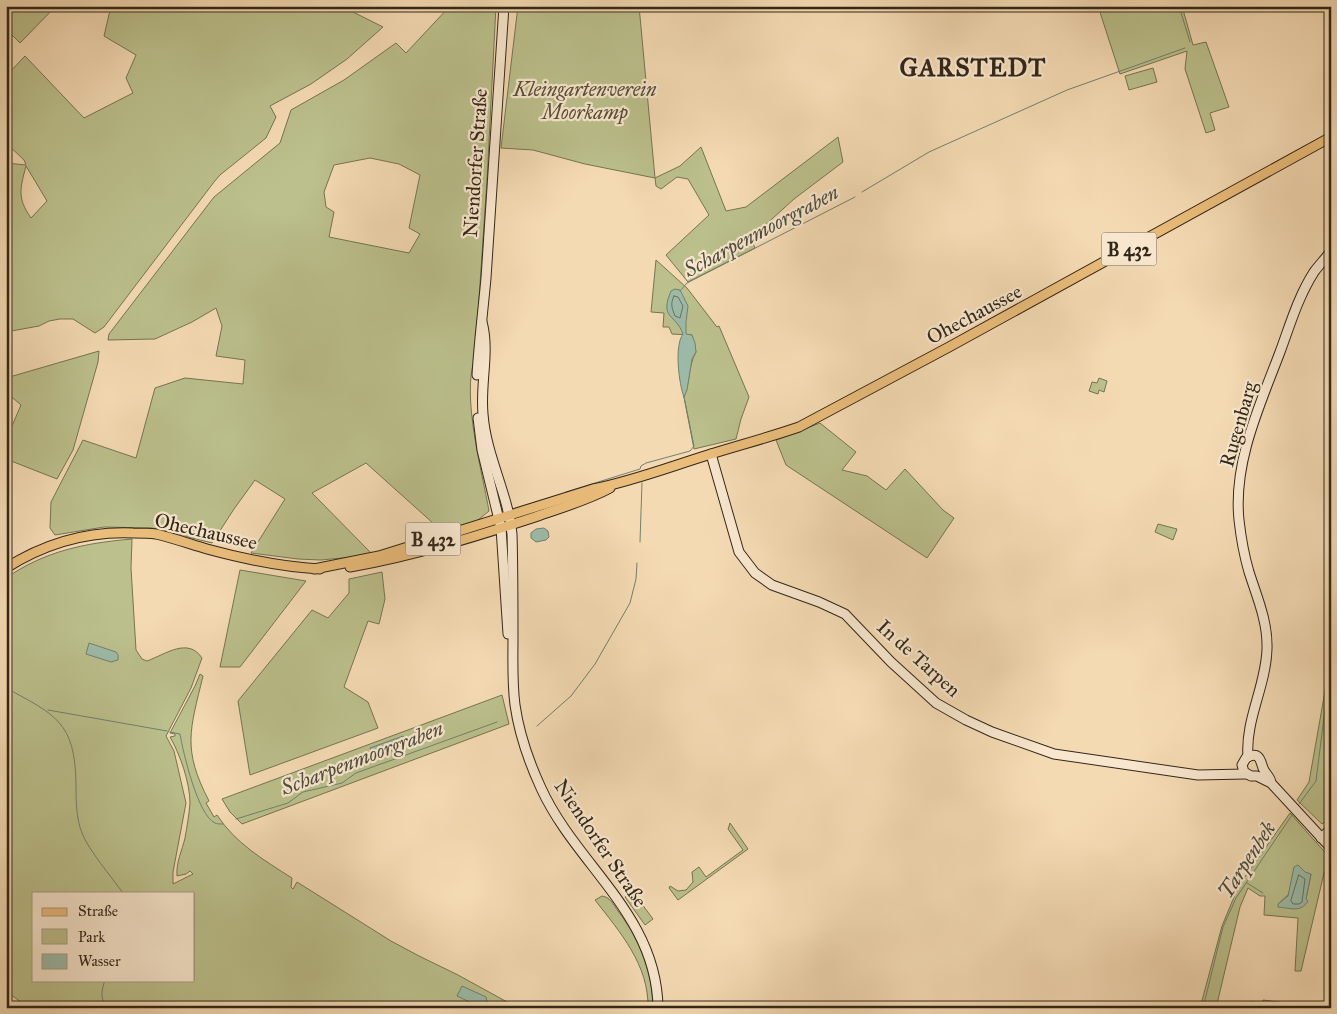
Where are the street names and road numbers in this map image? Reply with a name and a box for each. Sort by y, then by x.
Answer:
street label: Niendorfer Straße [458,88,492,238]
road number: B 432 [1102,232,1156,266]
street label: Ohechaussee [922,279,1026,349]
street label: Rugenbarg [1214,378,1263,470]
street label: Ohechaussee [152,508,260,554]
road number: B 432 [406,522,460,556]
street label: In de Tarpen [872,614,966,702]
street label: Niendorfer Straße [549,774,653,912]

